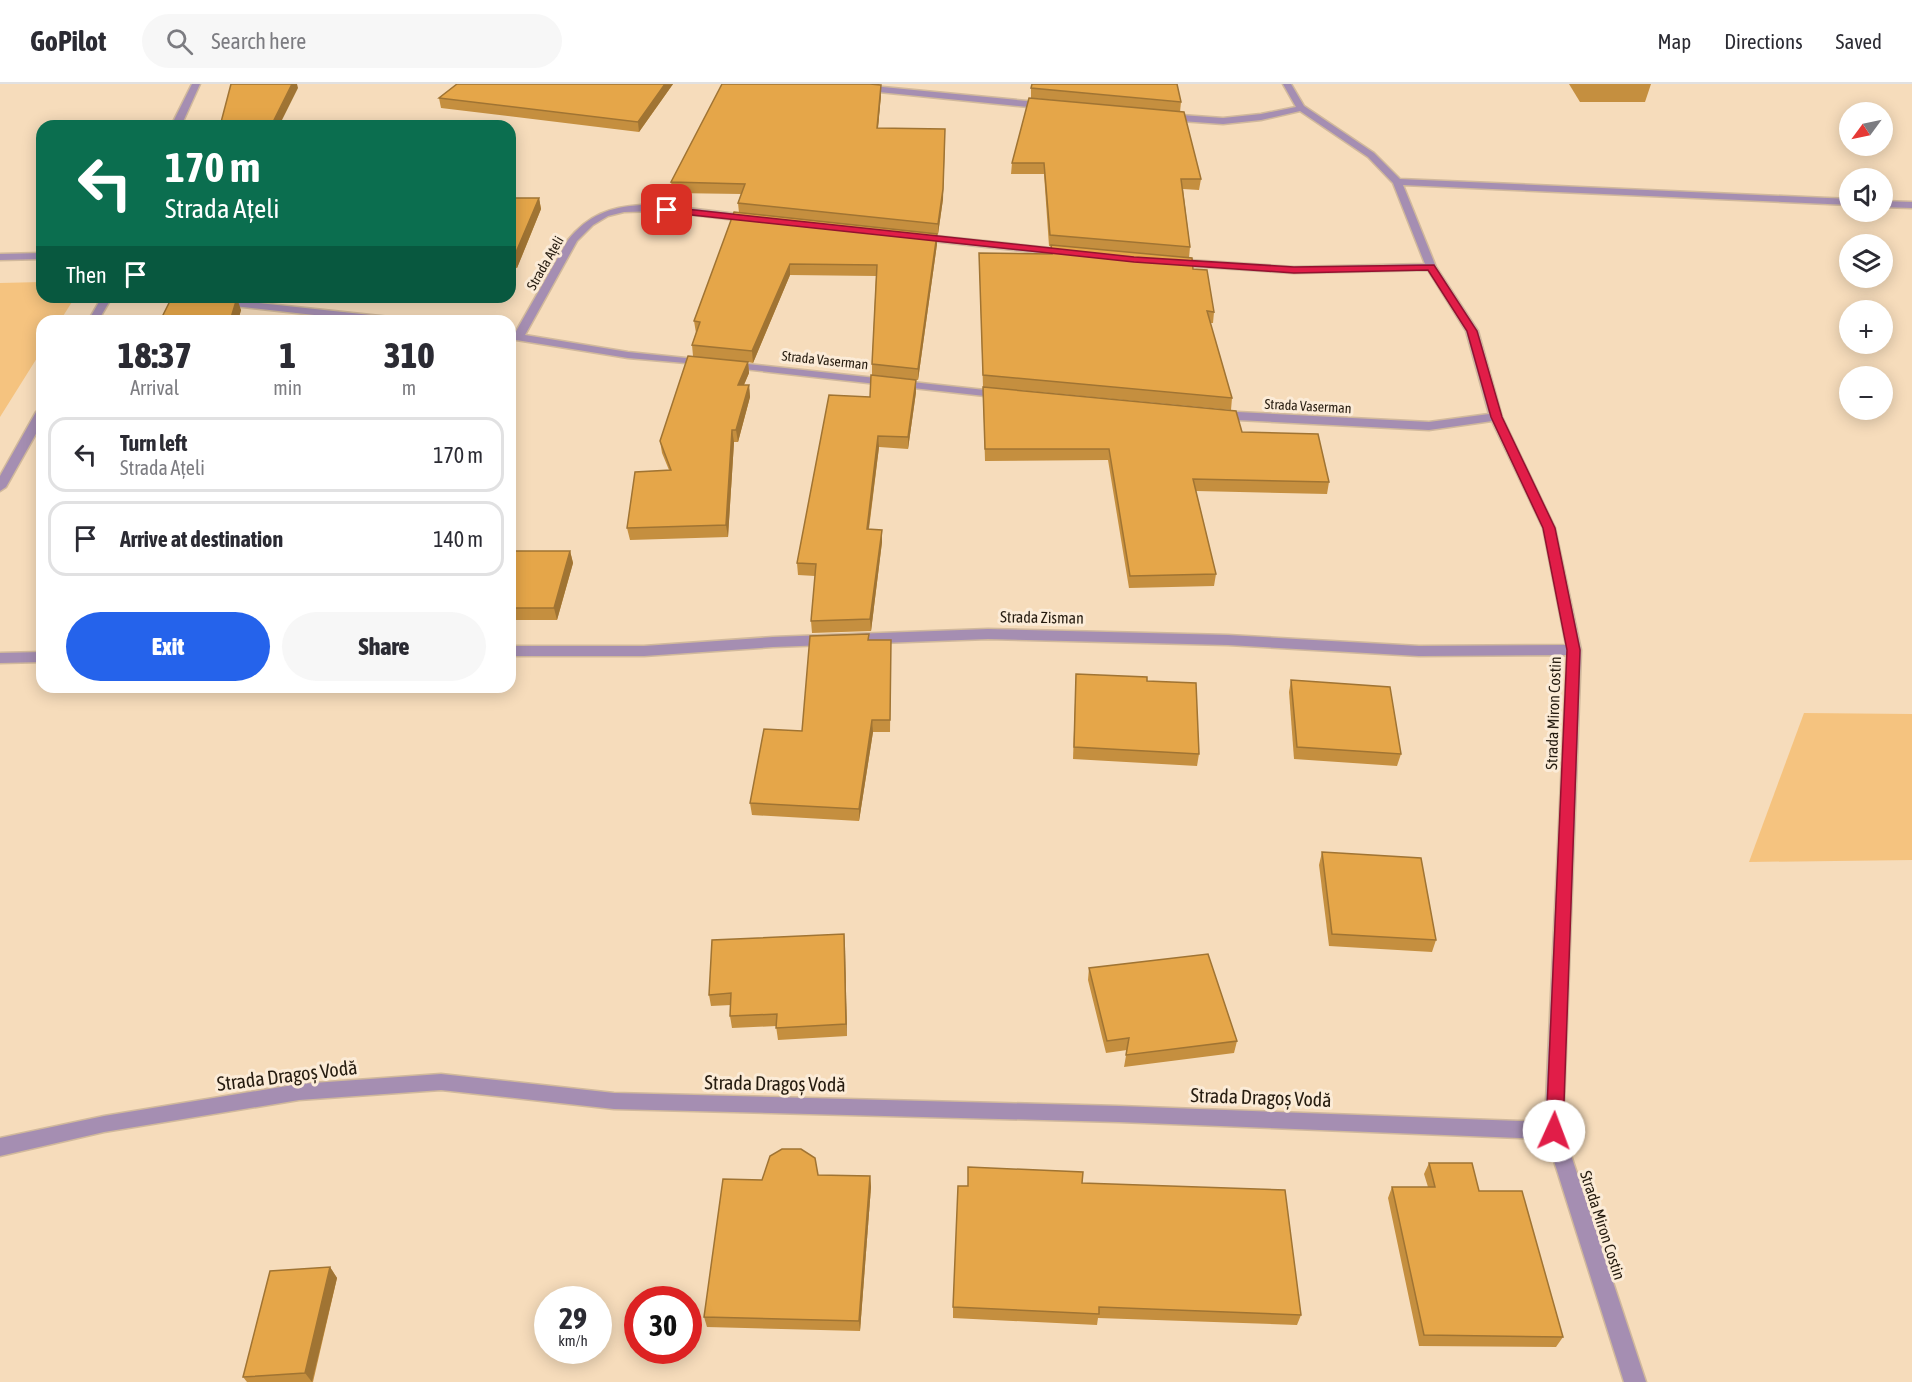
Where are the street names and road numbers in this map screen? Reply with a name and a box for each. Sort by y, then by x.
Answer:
street label: Strada Ațeli [523,233,567,293]
street label: Strada Vaserman [781,347,869,373]
street label: Strada Vaserman [1264,396,1352,416]
street label: Strada Zisman [1000,607,1084,627]
street label: Strada Miron Costin [1542,656,1564,770]
street label: Strada Dragoș Vodă [215,1055,359,1095]
street label: Strada Dragoș Vodă [704,1070,846,1096]
street label: Strada Dragoș Vodă [1190,1083,1332,1111]
street label: Strada Miron Costin [1577,1168,1629,1282]

